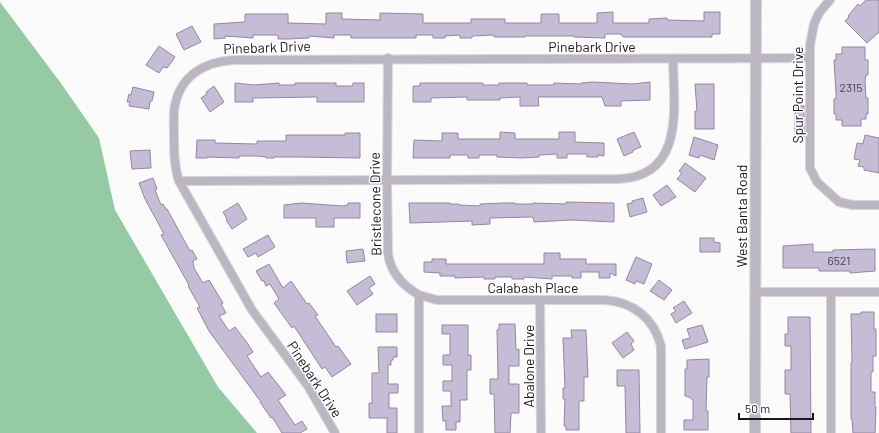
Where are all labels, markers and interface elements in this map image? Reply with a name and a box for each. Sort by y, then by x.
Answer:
street label: Pinebark Drive [223,37,311,57]
street label: Pinebark Drive [548,38,636,55]
street label: Spur Point Drive [789,46,806,144]
house number: 2315 [840,80,862,94]
street label: Bristlecone Drive [366,152,384,256]
street label: West Banta Road [733,165,750,267]
house number: 6521 [828,253,850,267]
street label: Calabash Place [487,279,579,296]
street label: Abalone Drive [520,324,537,408]
street label: Pinebark Drive [284,338,346,420]
scale bar [739,395,813,421]
text: 50 m [745,401,770,415]

